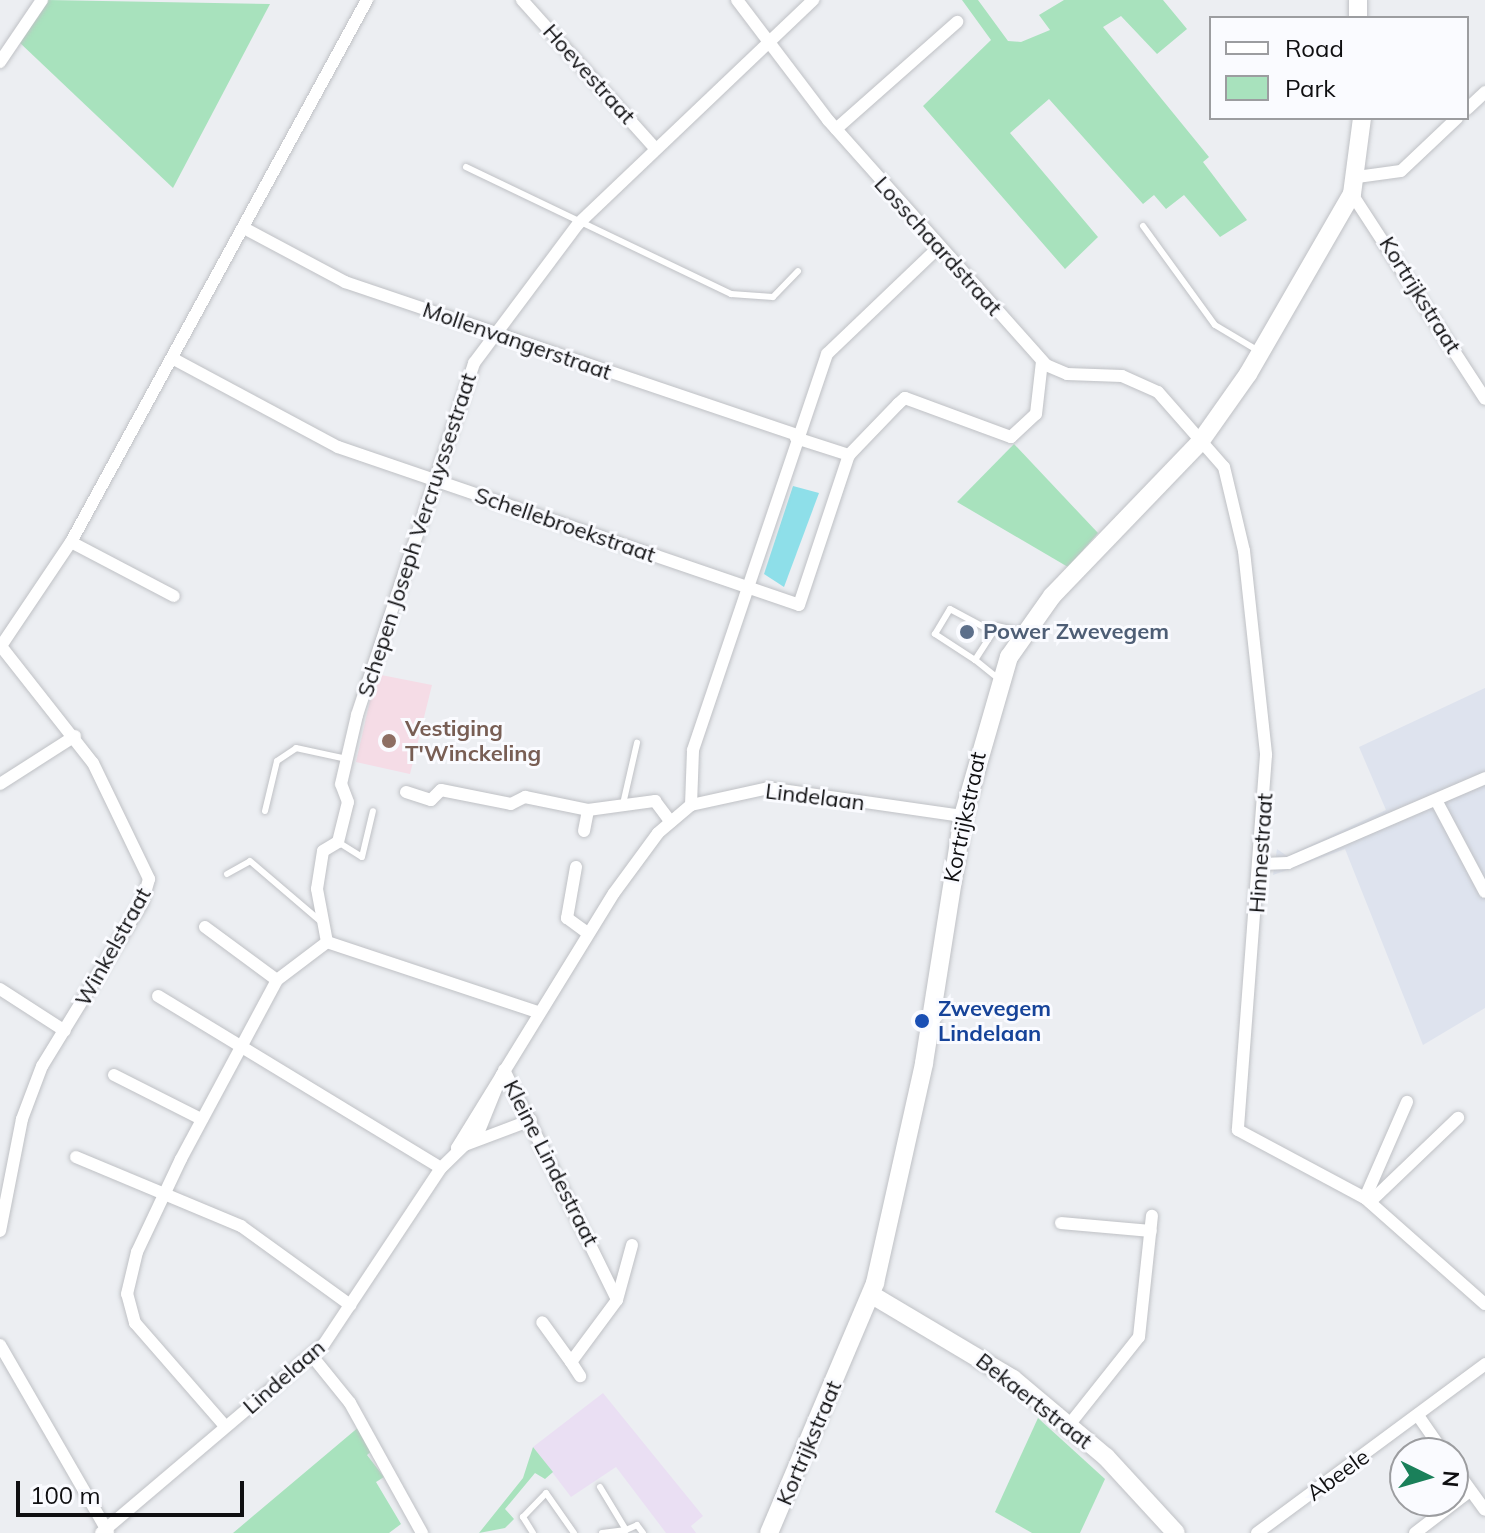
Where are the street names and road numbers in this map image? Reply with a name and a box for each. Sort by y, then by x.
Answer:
street label: Hoevestraat [537,19,641,129]
street label: Losschaardstraat [869,171,1007,321]
street label: Kortrijkstraat [1374,232,1466,358]
street label: Mollenvangerstraat [419,296,615,386]
street label: Schepen Joseph Vercruyssestraat [352,370,482,700]
street label: Schellebroekstraat [471,482,659,568]
street label: Kortrijkstraat [938,749,992,885]
street label: Lindelaan [764,778,866,816]
street label: Hinnestraat [1244,792,1278,914]
street label: Winkelstraat [70,883,156,1011]
street label: Kleine Lindestraat [498,1076,604,1250]
street label: Lindelaan [238,1334,330,1420]
street label: Bekaertstraat [971,1347,1097,1455]
street label: Kortrijkstraat [771,1377,847,1509]
street label: Abeele [1302,1444,1374,1506]

